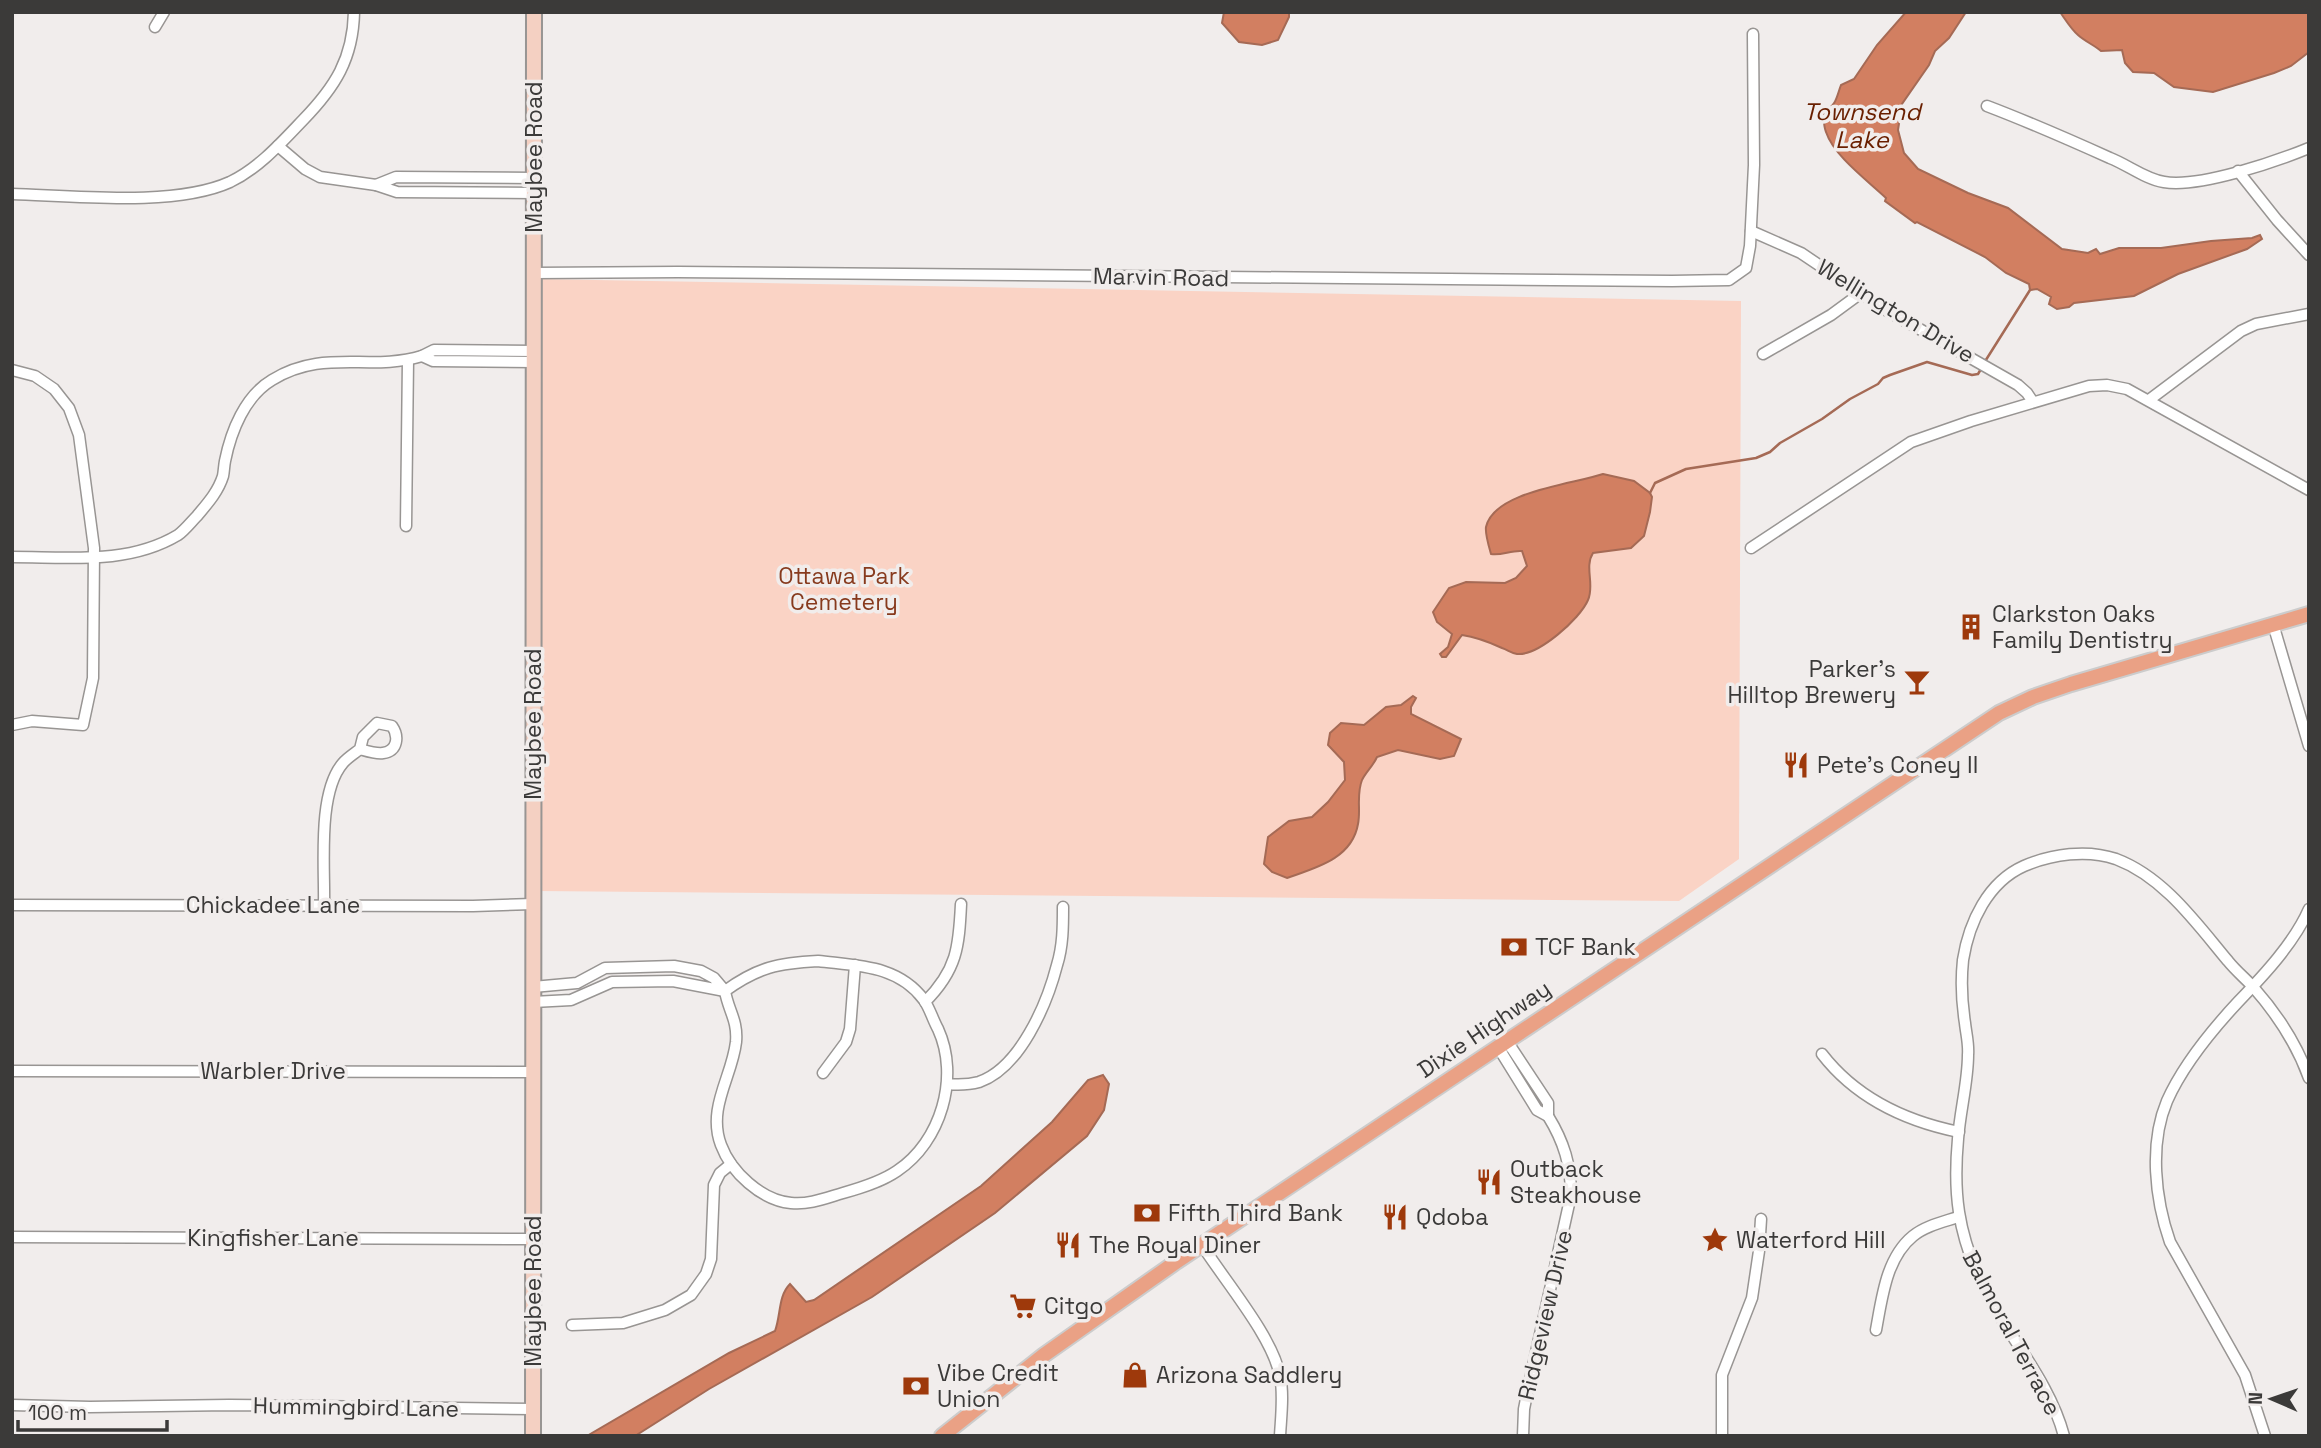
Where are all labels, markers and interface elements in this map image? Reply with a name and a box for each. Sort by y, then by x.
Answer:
street label: Maybee Road [519,81,549,233]
water label: Townsend Lake [1803,96,1923,155]
street label: Wellington Drive [1812,252,1980,370]
street label: Marvin Road [1093,261,1229,293]
park label: Ottawa Park Cemetery [778,561,910,617]
place label: Clarkston Oaks Family Dentistry [1992,599,2173,655]
building icon: Clarkston Oaks Family Dentistry [1956,612,1986,642]
street label: Maybee Road [518,648,548,800]
place label: Parker's Hilltop Brewery [1727,654,1896,710]
bar icon: Parker's Hilltop Brewery [1902,667,1932,697]
restaurant icon: Pete's Coney II [1781,750,1811,780]
place label: Pete's Coney II [1817,750,1978,780]
street label: Chickadee Lane [186,890,360,920]
bank icon: TCF Bank [1499,932,1529,962]
place label: TCF Bank [1535,932,1636,962]
street label: Dixie Highway [1412,973,1556,1085]
street label: Warbler Drive [200,1056,346,1086]
place label: Outback Steakhouse [1510,1154,1642,1210]
restaurant icon: Outback Steakhouse [1474,1167,1504,1197]
bank icon: Fifth Third Bank [1132,1198,1162,1228]
place label: Fifth Third Bank [1168,1198,1343,1228]
restaurant icon: Qdoba [1380,1202,1410,1232]
place label: Qdoba [1416,1202,1488,1232]
street label: Maybee Road [518,1215,548,1367]
street label: Kingfisher Lane [187,1223,359,1253]
place icon: Waterford Hill [1700,1225,1730,1255]
place label: Waterford Hill [1736,1225,1886,1255]
street label: Ridgeview Drive [1511,1227,1579,1403]
restaurant icon: The Royal Diner [1053,1230,1083,1260]
place label: The Royal Diner [1089,1230,1261,1260]
street label: Balmoral Terrace [1956,1245,2068,1421]
supermarket icon: Citgo [1008,1291,1038,1321]
place label: Citgo [1044,1291,1104,1321]
place label: Vibe Credit Union [937,1358,1059,1414]
shop icon: Arizona Saddlery [1120,1360,1150,1390]
place label: Arizona Saddlery [1156,1360,1342,1390]
north arrow [2237,1364,2307,1434]
bank icon: Vibe Credit Union [901,1371,931,1401]
scale bar [18,1388,166,1432]
street label: Hummingbird Lane [253,1390,459,1424]
text: N [2243,1392,2268,1405]
text: 100 m [28,1399,87,1426]

